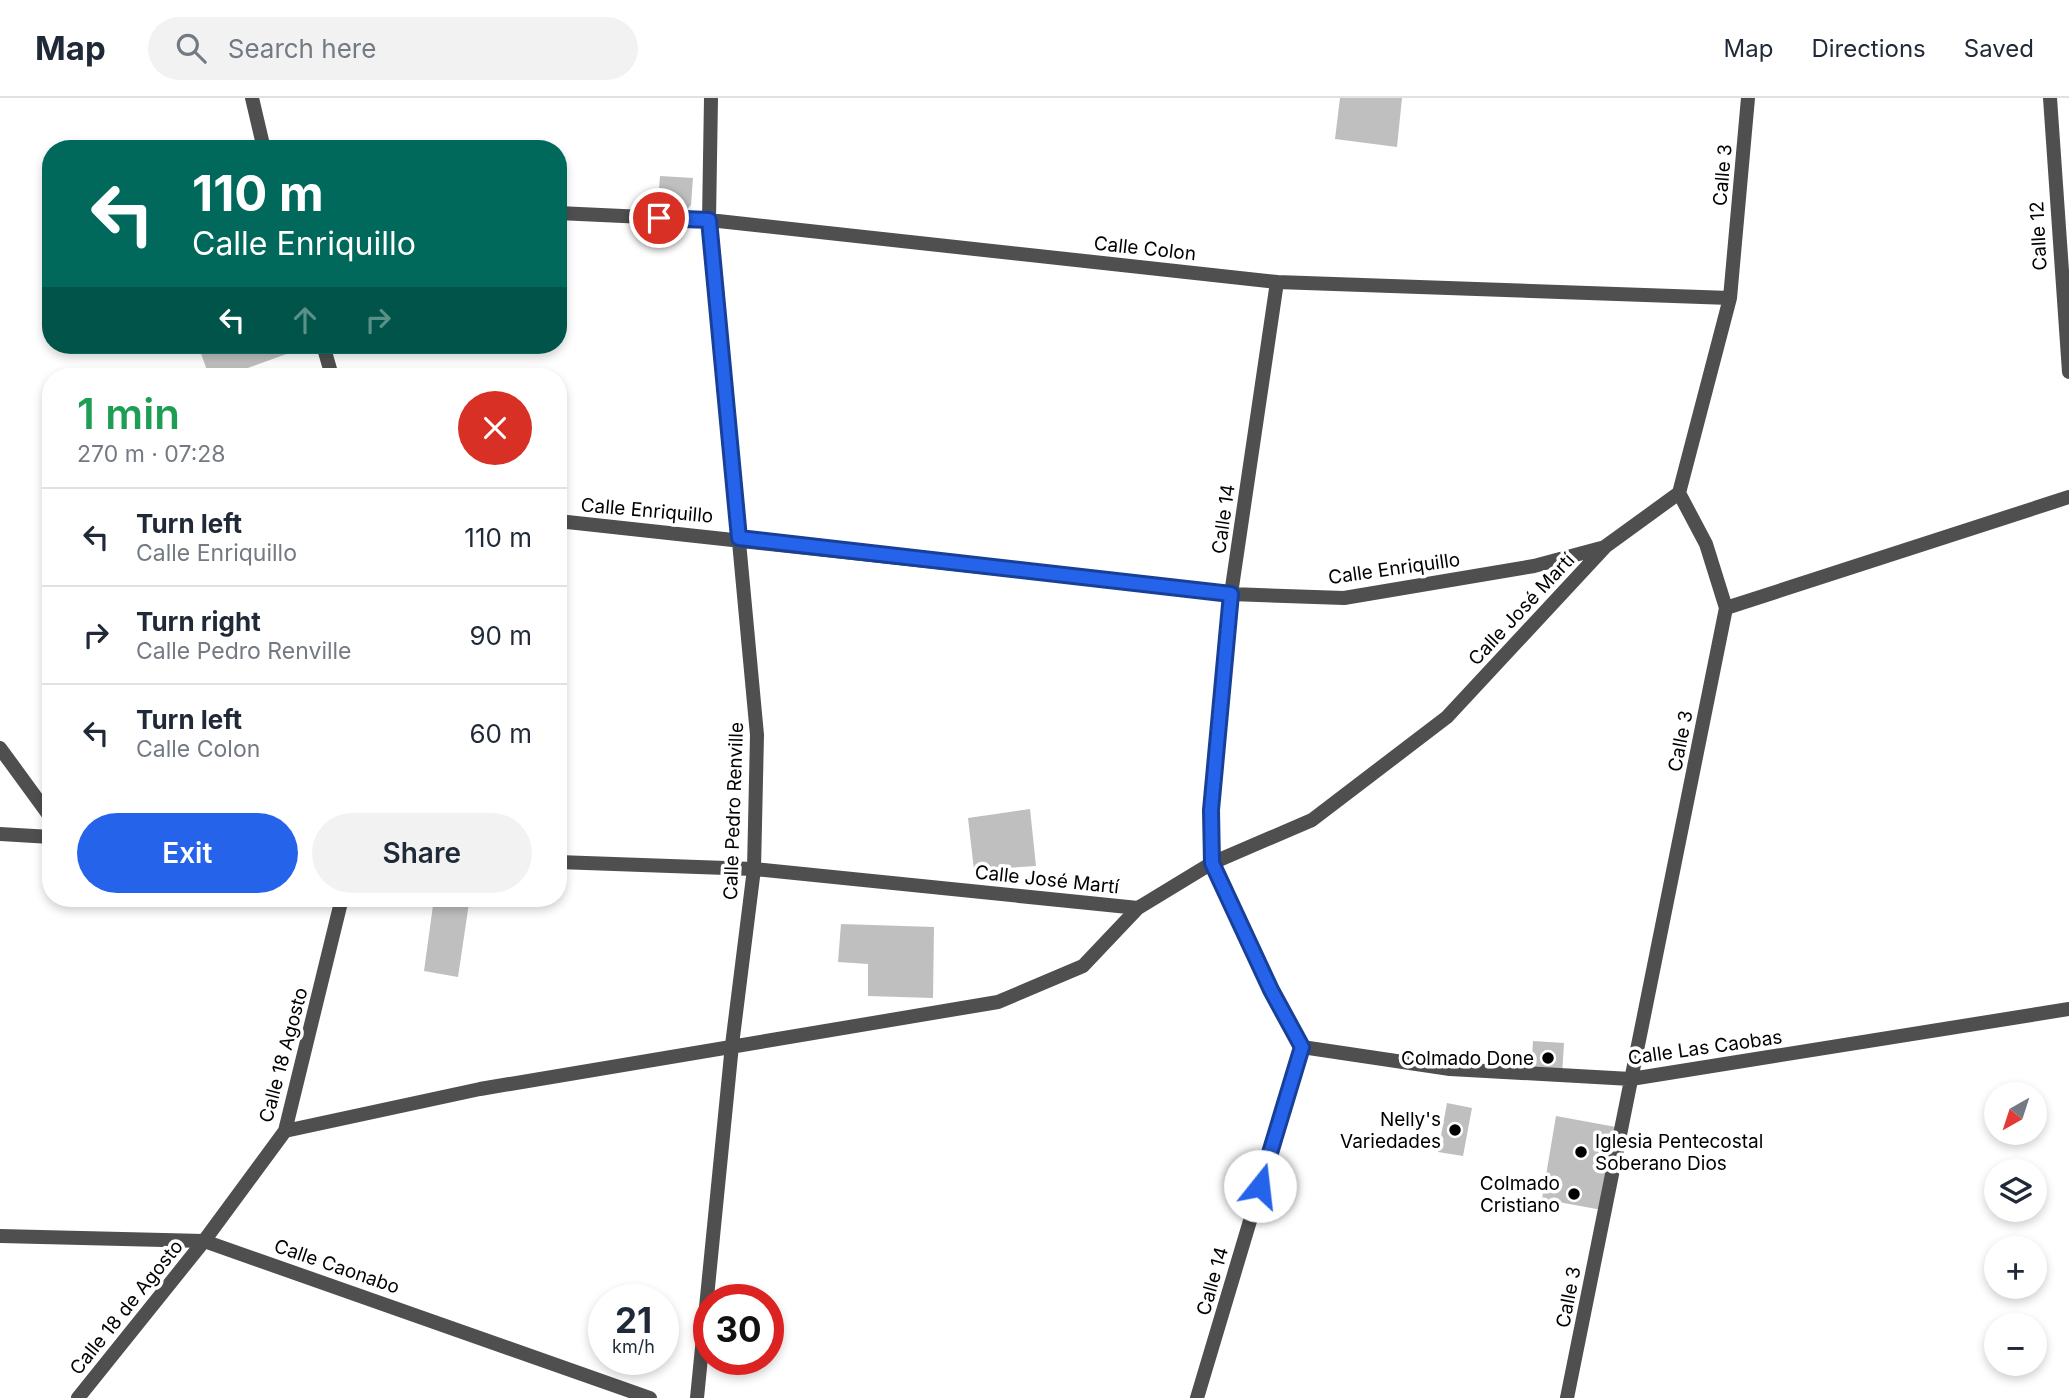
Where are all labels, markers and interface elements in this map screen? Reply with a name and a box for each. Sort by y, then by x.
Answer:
search box [148,17,638,80]
text: Map [35,28,106,68]
icon: search [172,29,210,67]
text: Search here [228,33,376,64]
text: Map [1724,34,1773,63]
text: Directions [1811,34,1926,63]
text: Saved [1964,34,2034,63]
street label: Calle 3 [1708,143,1737,207]
text: 110 m [192,164,324,223]
icon: left [77,168,168,259]
pin [629,188,689,248]
icon: arrive [640,199,678,237]
street label: Calle 12 [2025,201,2052,271]
text: Calle Enriquillo [192,224,416,263]
street label: Calle Colon [1093,232,1197,265]
icon: left [213,301,251,339]
icon: ahead [286,301,324,339]
icon: right [359,301,397,339]
text: 1 min [77,388,180,439]
button: close [458,391,532,465]
text: 270 m · 07:28 [77,440,226,468]
street label: Calle 14 [1207,483,1240,555]
street label: Calle Enriquillo [580,493,714,528]
text: Turn left [136,508,242,539]
icon: left [77,518,115,556]
text: 110 m [464,522,532,553]
text: Calle Enriquillo [136,539,297,567]
street label: Calle Enriquillo [1327,548,1461,589]
street label: Calle José Martí [1464,548,1579,670]
text: Turn right [136,606,261,637]
icon: right [77,616,115,654]
text: 90 m [469,620,532,651]
text: Calle Pedro Renville [136,637,352,665]
text: Turn left [136,704,242,735]
street label: Calle 3 [1663,709,1698,774]
icon: left [77,714,115,752]
text: 60 m [469,718,532,749]
street label: Calle Pedro Renville [719,722,748,900]
text: Calle Colon [136,735,260,763]
button: Exit [77,813,298,893]
button: Share [312,813,532,893]
street label: Calle José Martí [974,860,1121,899]
street label: Calle 18 Agosto [254,985,313,1125]
street label: Calle Las Caobas [1627,1025,1784,1070]
place label: Colmado Done [1401,1047,1534,1070]
marker: Colmado Done [1540,1050,1556,1066]
north arrow [1984,1082,2048,1144]
map controls [1984,1082,2047,1376]
place label: Nelly's Variedades [1340,1108,1441,1153]
marker: Nelly's Variedades [1447,1122,1463,1138]
place label: Iglesia Pentecostal Soberano Dios [1595,1130,1763,1175]
marker: Iglesia Pentecostal Soberano Dios [1573,1144,1589,1160]
position arrow [1223,1149,1297,1223]
button: layers [1984,1159,2047,1222]
place label: Colmado Cristiano [1480,1172,1560,1217]
marker: Colmado Cristiano [1566,1186,1582,1202]
street label: Calle Caonabo [271,1234,403,1299]
street label: Calle 18 de Agosto [65,1235,188,1379]
button: + [1984,1236,2047,1299]
street label: Calle 14 [1192,1244,1233,1318]
street label: Calle 3 [1551,1265,1586,1330]
speed limit sign: 30 [693,1284,784,1375]
text: 21 [615,1299,652,1341]
button: − [1984,1313,2047,1376]
text: km/h [612,1336,655,1357]

